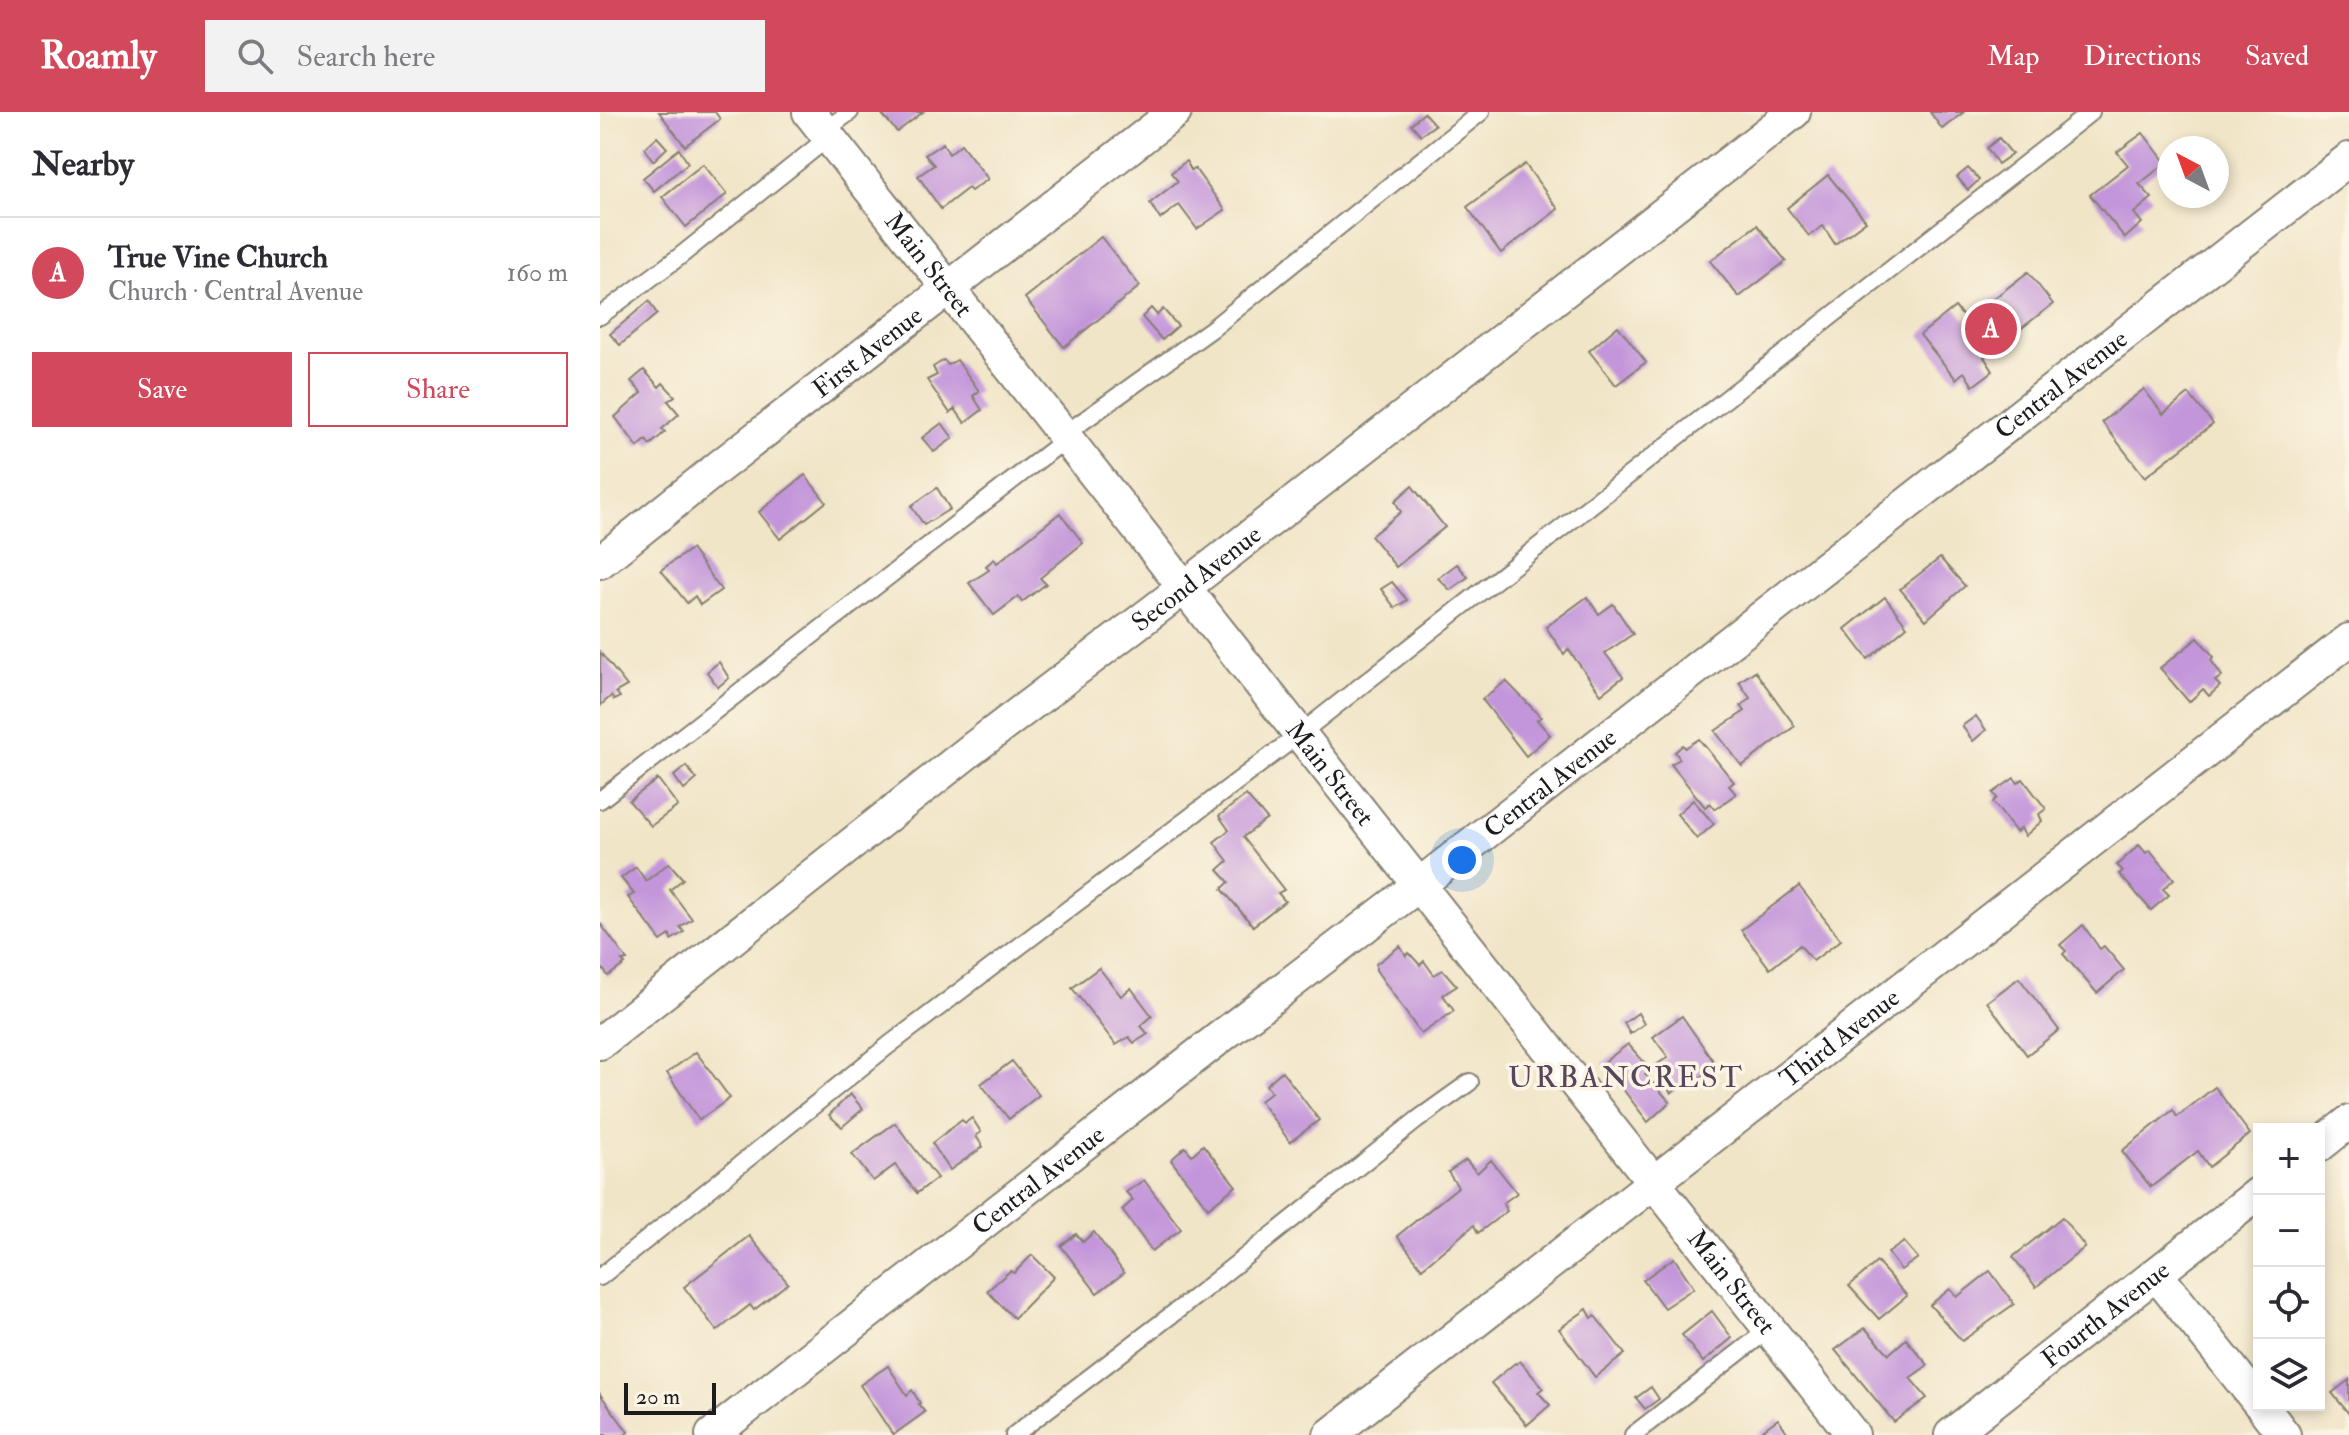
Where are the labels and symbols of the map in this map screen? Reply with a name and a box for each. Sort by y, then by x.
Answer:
north arrow [2157,136,2229,208]
street label: Main Street [877,206,979,324]
street label: First Avenue [806,299,929,405]
pin: A [1965,299,2017,359]
street label: Central Avenue [1989,323,2133,445]
street label: Second Avenue [1125,519,1268,639]
street label: Main Street [1279,715,1381,832]
street label: Central Avenue [1478,722,1623,845]
your location [1442,840,1482,880]
street label: Third Avenue [1774,982,1906,1095]
district label: URBANCREST [1508,1059,1744,1096]
street label: Central Avenue [966,1119,1111,1242]
street label: Main Street [1680,1224,1782,1341]
street label: Fourth Avenue [2035,1254,2176,1375]
scale bar [624,1379,716,1415]

